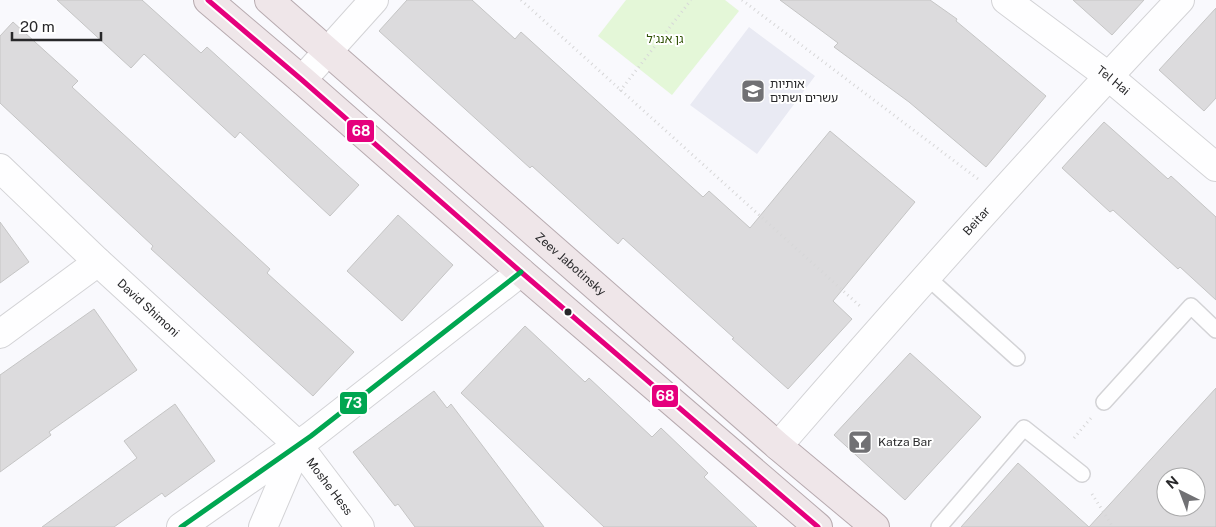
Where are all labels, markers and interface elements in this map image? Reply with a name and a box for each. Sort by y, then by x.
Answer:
scale bar [12,10,101,42]
text: 20 m [20,18,55,35]
park label: גן אנג'ל [646,32,684,46]
street label: Tel Hai [1094,63,1132,98]
place label: אותיות עשרים ושתים [770,77,838,105]
school or university icon: אותיות עשרים ושתים [740,78,766,104]
line badge: 68 [346,119,375,143]
text: 68 [352,123,370,139]
street label: Beitar [960,204,993,238]
street label: Zeev Jabotinsky [533,230,609,299]
street label: David Shimoni [114,276,182,340]
unlabelled marker [563,307,573,317]
line badge: 68 [651,384,679,408]
text: 68 [656,388,674,404]
line badge: 73 [339,391,368,415]
text: 73 [344,395,362,411]
bar icon: Katza Bar [847,429,873,455]
place label: Katza Bar [878,435,932,449]
street label: Moshe Hess [303,455,356,518]
north arrow [1156,467,1206,517]
text: N [1163,473,1182,492]

